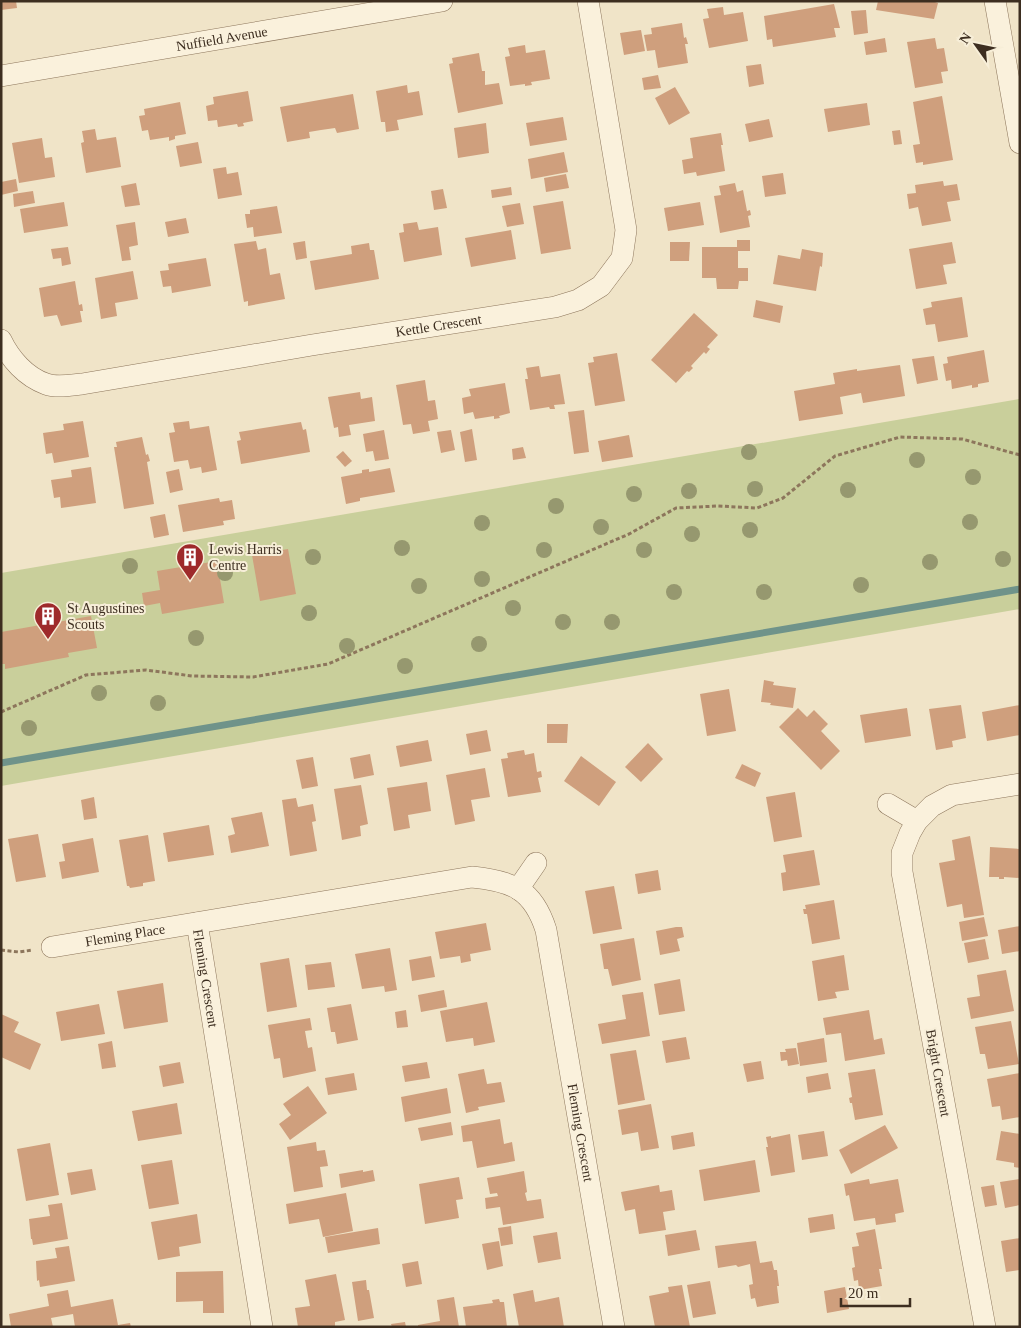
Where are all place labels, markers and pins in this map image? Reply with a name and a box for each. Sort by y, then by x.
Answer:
building icon: Lewis Harris Centre [175,542,205,581]
place label: Lewis Harris Centre [209,542,282,573]
building icon: St Augustines Scouts [33,601,63,640]
place label: St Augustines Scouts [67,601,144,632]

